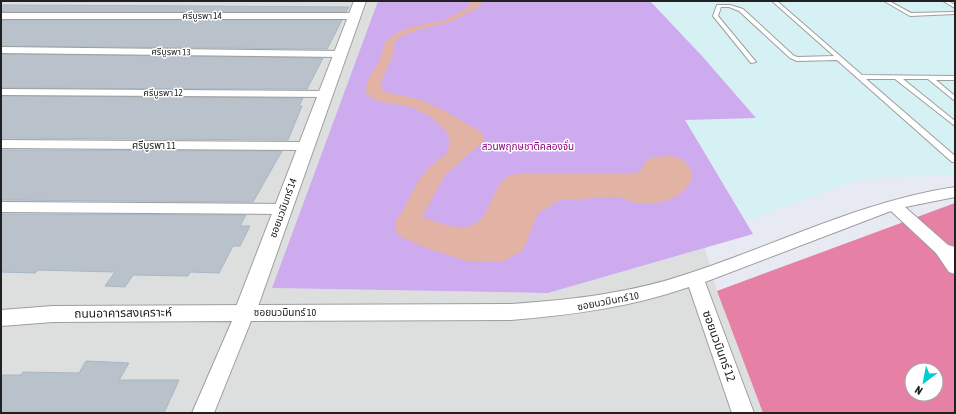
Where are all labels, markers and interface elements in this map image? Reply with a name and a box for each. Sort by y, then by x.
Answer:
street label: ศรีบูรพา 14 [182,11,222,22]
street label: ศรีบูรพา 13 [151,47,191,58]
street label: ศรีบูรพา 12 [143,88,183,99]
park label: สวนพฤกษชาติคลองจั่น [482,139,574,152]
street label: ศรีบูรพา 11 [132,140,176,152]
street label: ซอยนวมินทร์ 14 [267,177,299,239]
street label: ซอยนวมินทร์ 10 [576,290,640,312]
street label: ถนนอาคารสงเคราะห์ [74,305,172,321]
street label: ซอยนวมินทร์ 10 [254,307,316,318]
street label: ซอยนวมินทร์ 12 [700,308,738,384]
north arrow [904,362,944,402]
text: N [913,384,925,397]

